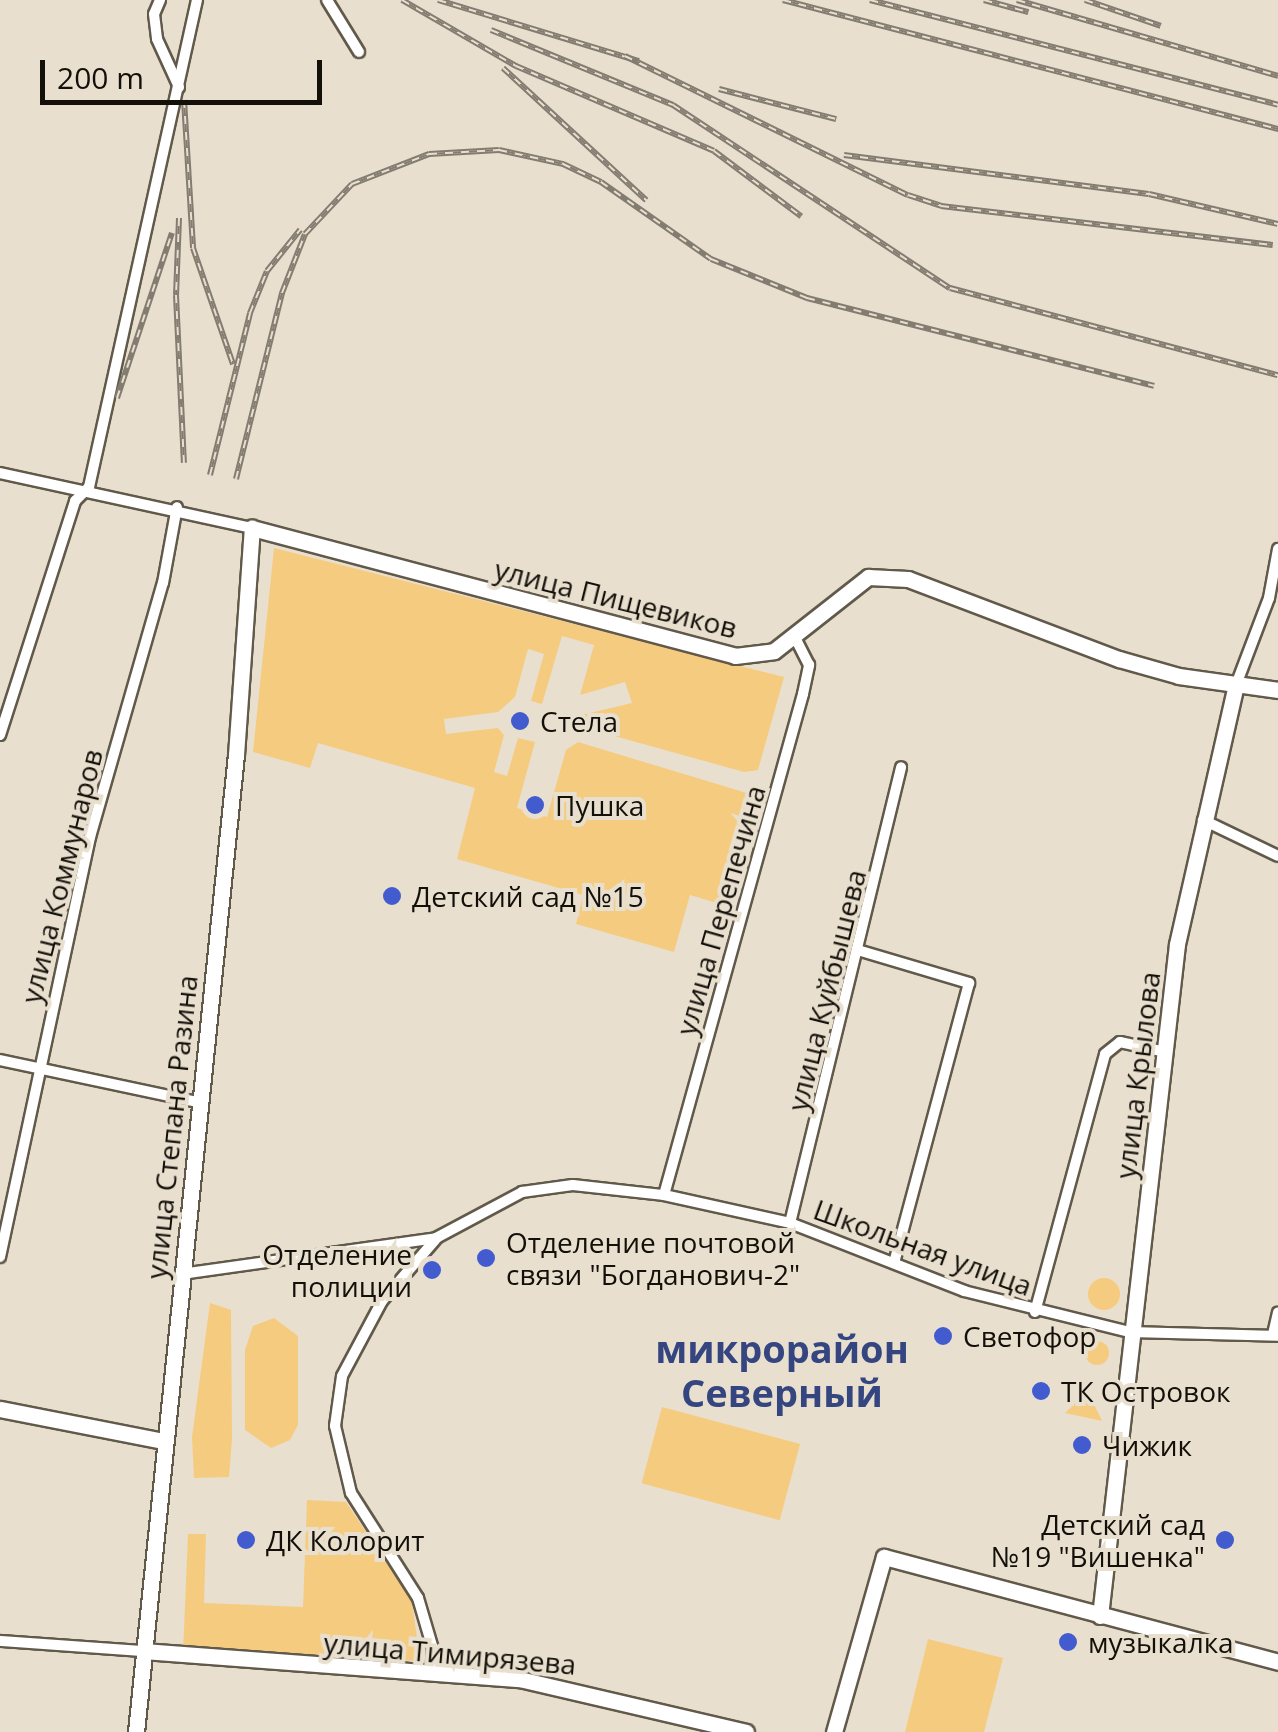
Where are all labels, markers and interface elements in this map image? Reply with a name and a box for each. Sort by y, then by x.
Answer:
scale bar [45,40,328,102]
text: 200 m [57,57,144,98]
street label: улица Пищевиков [491,552,741,644]
place label: Стела [540,704,618,738]
marker: Стела [509,710,531,732]
street label: улица Коммунаров [13,746,109,1006]
street label: улица Перепечина [668,781,772,1039]
place label: Пушка [555,788,644,822]
marker: Пушка [524,794,546,816]
street label: улица Куйбышева [780,866,872,1114]
place label: Детский сад №15 [412,879,644,913]
marker: Детский сад №15 [381,885,403,907]
street label: улица Крылова [1108,970,1166,1180]
street label: улица Степана Разина [138,973,204,1281]
street label: Школьная улица [809,1192,1037,1302]
place label: Отделение почтовой связи "Богданович-2" [506,1225,800,1291]
place label: Отделение полиции [262,1237,412,1303]
marker: Отделение почтовой связи "Богданович-2" [475,1247,497,1269]
marker: Отделение полиции [421,1259,443,1281]
place label: Светофор [963,1319,1096,1353]
marker: Светофор [932,1325,954,1347]
district label: микрорайон Северный [655,1326,909,1416]
place label: ТК Островок [1061,1374,1231,1408]
marker: ТК Островок [1030,1380,1052,1402]
place label: Чижик [1102,1428,1192,1462]
marker: Чижик [1071,1434,1093,1456]
place label: Детский сад №19 "Вишенка" [991,1507,1205,1573]
place label: ДК Колорит [266,1523,424,1557]
marker: ДК Колорит [235,1529,257,1551]
marker: Детский сад №19 "Вишенка" [1214,1529,1236,1551]
street label: улица Тимирязева [322,1625,578,1681]
place label: музыкалка [1088,1625,1234,1659]
marker: музыкалка [1057,1631,1079,1653]

